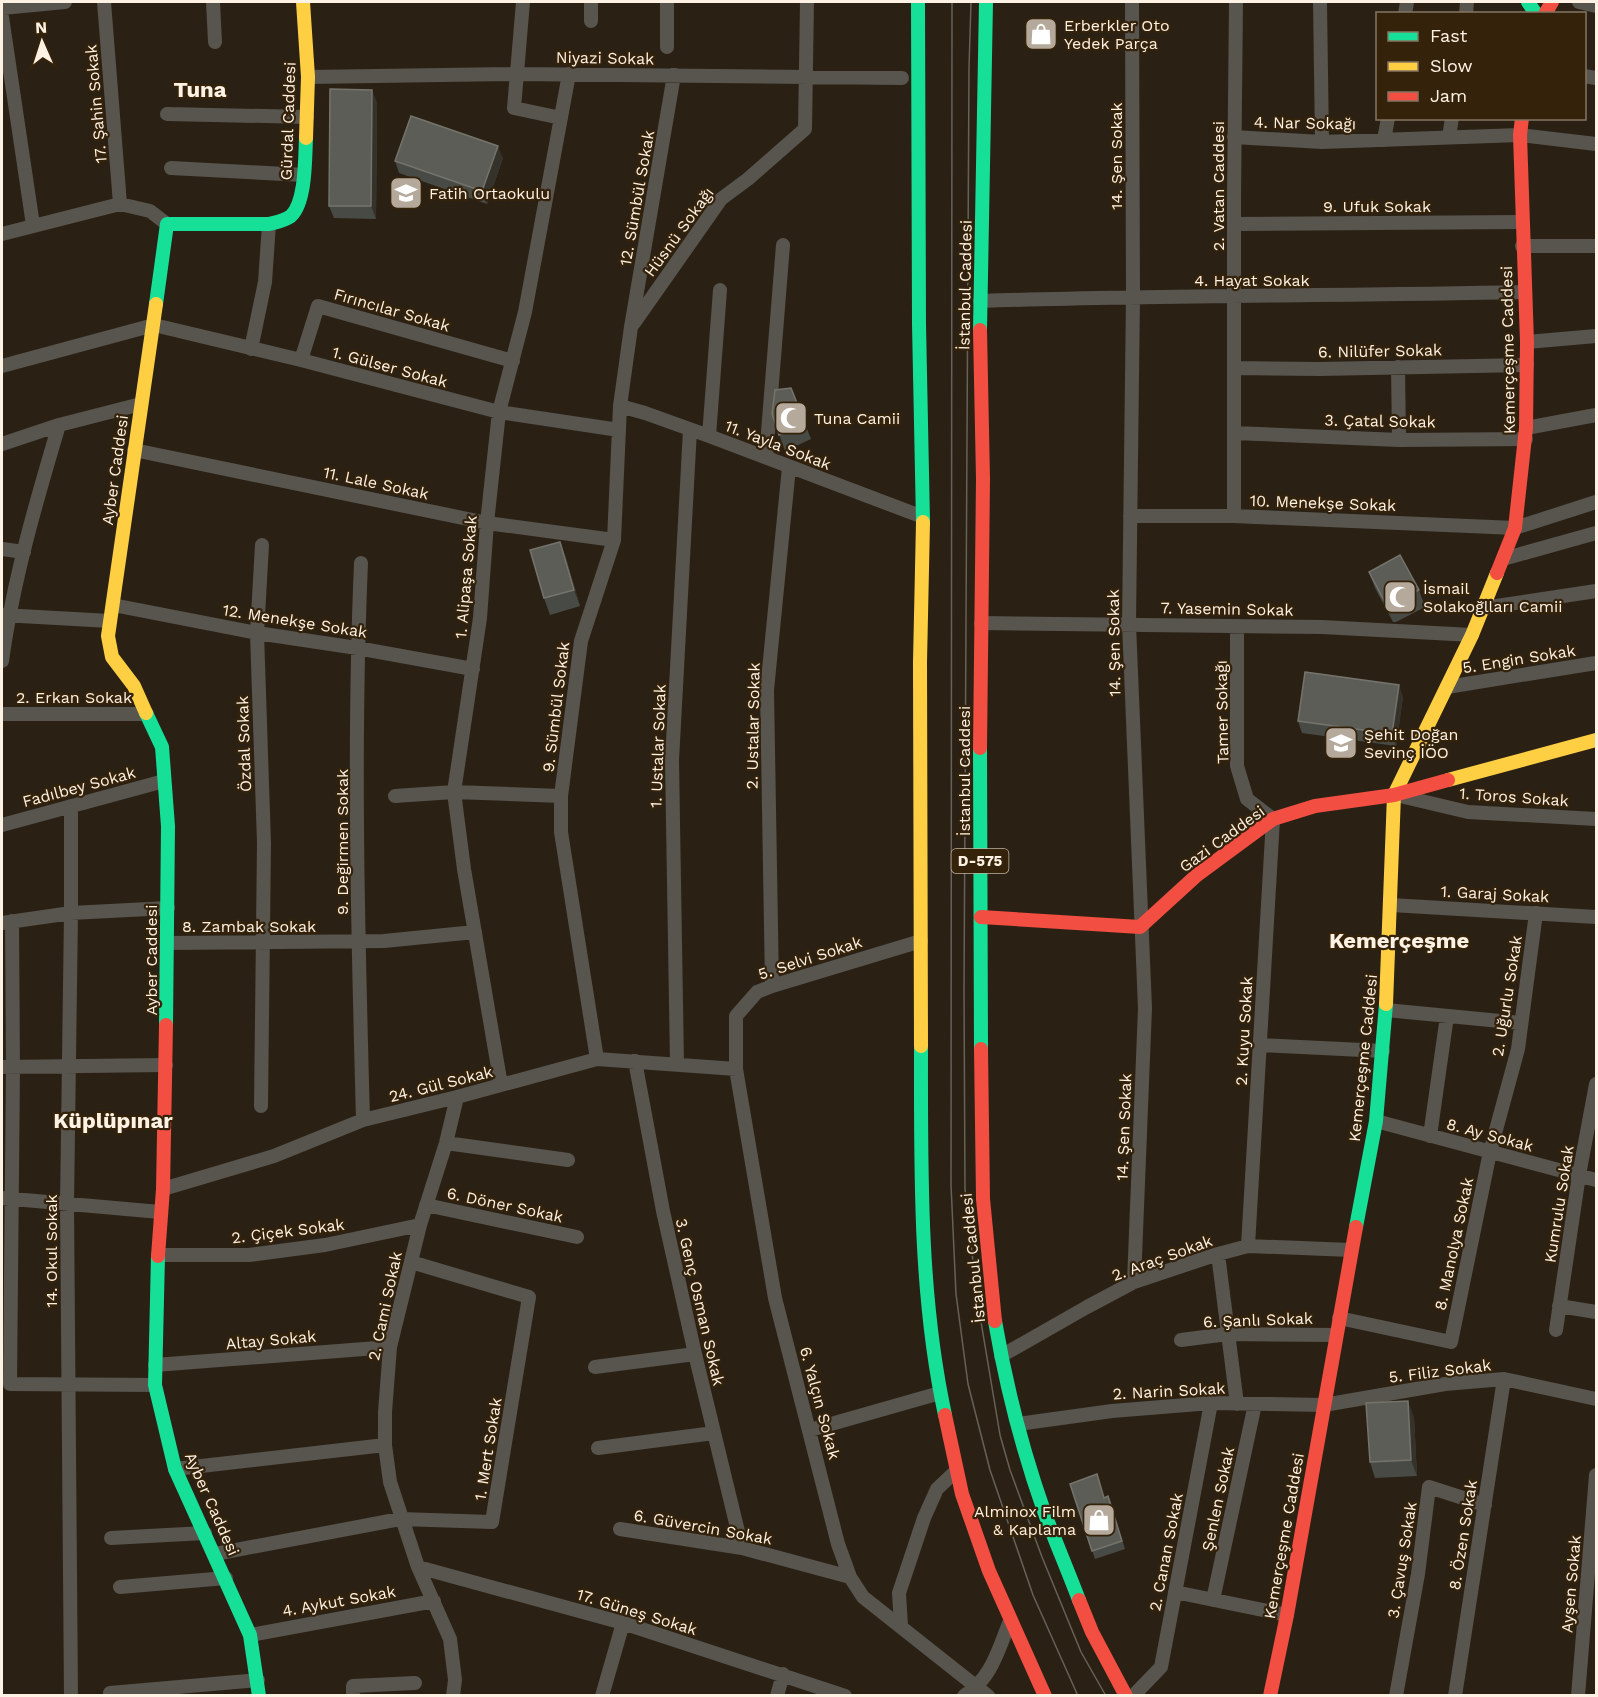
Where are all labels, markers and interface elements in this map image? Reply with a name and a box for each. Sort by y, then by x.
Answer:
north arrow [12,12,72,72]
legend [1376,12,1586,120]
shop icon: Erberkler Oto Yedek Parça [1023,16,1059,52]
place label: Erberkler Oto Yedek Parça [1064,16,1170,53]
text: N [35,18,48,37]
text: Fast [1430,25,1468,46]
street label: 17. Şahin Sokak [81,44,111,164]
street label: Niyazi Sokak [556,48,654,68]
text: Slow [1430,55,1473,76]
street label: Gürdal Caddesi [276,61,300,181]
district label: Tuna [174,77,227,102]
text: Jam [1430,85,1467,106]
street label: 14. Şen Sokak [1107,102,1126,210]
street label: 4. Nar Sokağı [1254,113,1356,133]
street label: 2. Vatan Caddesi [1209,121,1228,251]
street label: 12. Sümbül Sokak [616,129,658,267]
school or university icon: Fatih Ortaokulu [388,175,424,211]
place label: Fatih Ortaokulu [429,184,550,203]
street label: Hüsnü Sokağı [640,184,718,280]
street label: 9. Ufuk Sokak [1323,197,1431,216]
street label: İstanbul Caddesi [954,220,976,350]
street label: Kemerçeşme Caddesi [1497,266,1519,434]
street label: 4. Hayat Sokak [1194,271,1310,290]
street label: Fırıncılar Sokak [332,284,452,336]
street label: 6. Nilüfer Sokak [1318,340,1442,362]
street label: 1. Gülser Sokak [330,342,450,392]
mosque icon: Tuna Camii [773,400,809,436]
place label: Tuna Camii [814,409,900,428]
street label: 3. Çatal Sokak [1324,411,1436,431]
street label: Ayber Caddesi [98,414,132,526]
street label: 11. Yayla Sokak [722,416,834,474]
street label: 11. Lale Sokak [322,463,430,503]
street label: 10. Menekşe Sokak [1250,491,1396,515]
street label: 1. Alipaşa Sokak [451,515,481,639]
mosque icon: İsmail Solakoğlları Camii [1382,579,1418,615]
place label: İsmail Solakoğlları Camii [1423,579,1563,616]
street label: 14. Şen Sokak [1104,589,1124,697]
street label: 7. Yasemin Sokak [1160,598,1294,620]
street label: 12. Menekşe Sokak [221,600,369,642]
street label: 9. Sümbül Sokak [539,641,573,773]
street label: 5. Engin Sokak [1461,641,1577,677]
street label: Tamer Sokağı [1212,660,1232,764]
street label: 2. Ustalar Sokak [742,662,764,790]
street label: 1. Ustalar Sokak [646,684,670,808]
street label: 2. Erkan Sokak [16,688,132,707]
street label: Özdal Sokak [233,696,255,792]
street label: İstanbul Caddesi [955,706,974,836]
school or university icon: Şehit Doğan Sevinç İÖO [1323,725,1359,761]
place label: Şehit Doğan Sevinç İÖO [1364,725,1458,762]
street label: Fadılbey Sokak [20,763,138,811]
street label: 9. Değirmen Sokak [333,769,352,915]
street label: 1. Toros Sokak [1459,784,1569,810]
street label: Gazi Caddesi [1176,802,1268,876]
road number: D-575 [952,849,1008,873]
street label: 1. Garaj Sokak [1440,882,1550,906]
street label: Ayber Caddesi [142,905,161,1015]
street label: 8. Zambak Sokak [182,917,316,936]
district label: Kemerçeşme [1329,928,1469,953]
street label: 5. Selvi Sokak [756,932,864,984]
street label: 2. Uğurlu Sokak [1488,934,1526,1058]
street label: Kemerçeşme Caddesi [1345,973,1381,1143]
street label: 2. Kuyu Sokak [1232,976,1256,1086]
street label: 24. Gül Sokak [387,1062,495,1106]
street label: 14. Şen Sokak [1113,1073,1135,1181]
district label: Küplüpınar [53,1108,173,1133]
street label: 8. Ay Sokak [1445,1114,1535,1156]
street label: Kumrulu Sokak [1540,1144,1578,1264]
street label: 8. Manolya Sokak [1431,1176,1477,1312]
street label: 6. Döner Sokak [445,1183,565,1227]
street label: İstanbul Caddesi [957,1192,989,1324]
street label: 14. Okul Sokak [42,1194,61,1308]
street label: 2. Çiçek Sokak [230,1215,346,1247]
street label: 3. Genç Osman Sokak [671,1216,729,1388]
street label: 2. Araç Sokak [1109,1231,1215,1285]
street label: 2. Cami Sokak [364,1250,406,1362]
street label: 6. Şanlı Sokak [1203,1309,1313,1331]
street label: Altay Sokak [225,1327,317,1353]
street label: 6. Yalçın Sokak [796,1345,844,1461]
street label: 5. Filiz Sokak [1388,1355,1492,1387]
street label: 2. Narin Sokak [1112,1379,1226,1403]
street label: 1. Mert Sokak [470,1396,506,1502]
street label: Şenlen Sokak [1198,1445,1238,1553]
street label: Ayber Caddesi [181,1449,243,1559]
street label: Kemerçeşme Caddesi [1260,1451,1308,1621]
street label: 8. Özen Sokak [1445,1479,1481,1591]
street label: 2. Canan Sokak [1145,1491,1187,1613]
street label: 3. Çavuş Sokak [1383,1500,1421,1620]
place label: Alminox Film & Kaplama [974,1502,1076,1539]
shop icon: Alminox Film & Kaplama [1081,1502,1117,1538]
street label: 6. Güvercin Sokak [632,1505,774,1549]
street label: Ayşen Sokak [1557,1534,1585,1634]
street label: 4. Aykut Sokak [281,1582,397,1620]
street label: 17. Güneş Sokak [575,1585,699,1639]

